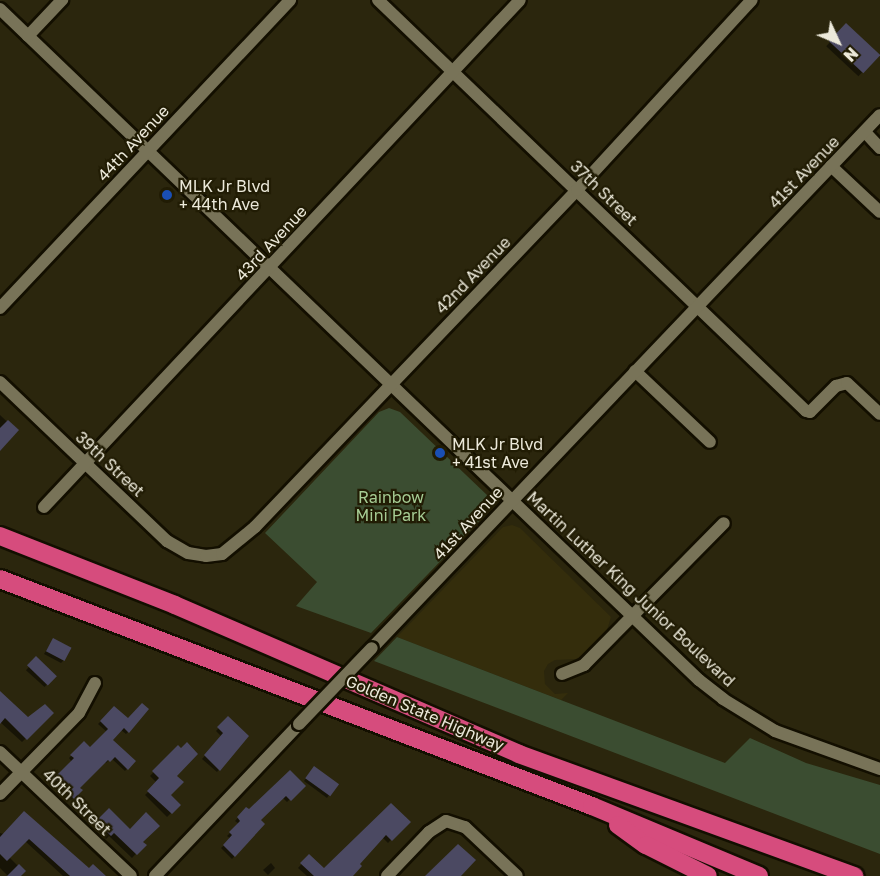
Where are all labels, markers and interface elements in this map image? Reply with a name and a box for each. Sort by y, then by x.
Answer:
north arrow [808,12,868,72]
text: N [840,43,862,66]
street label: 44th Avenue [93,101,173,185]
street label: 41st Avenue [765,132,843,212]
street label: 37th Street [567,156,641,230]
place label: MLK Jr Blvd + 44th Ave [179,176,270,214]
marker: MLK Jr Blvd + 44th Ave [160,188,174,202]
street label: 43rd Avenue [231,202,311,284]
street label: 42nd Avenue [432,233,514,317]
street label: 39th Street [72,427,148,501]
place label: MLK Jr Blvd + 41st Ave [452,434,543,472]
marker: MLK Jr Blvd + 41st Ave [433,446,447,460]
street label: 41st Avenue [429,482,507,564]
park label: Rainbow Mini Park [356,487,426,525]
street label: Martin Luther King Junior Boulevard [523,488,739,690]
street label: Golden State Highway [343,671,507,755]
street label: 40th Street [39,765,115,839]

